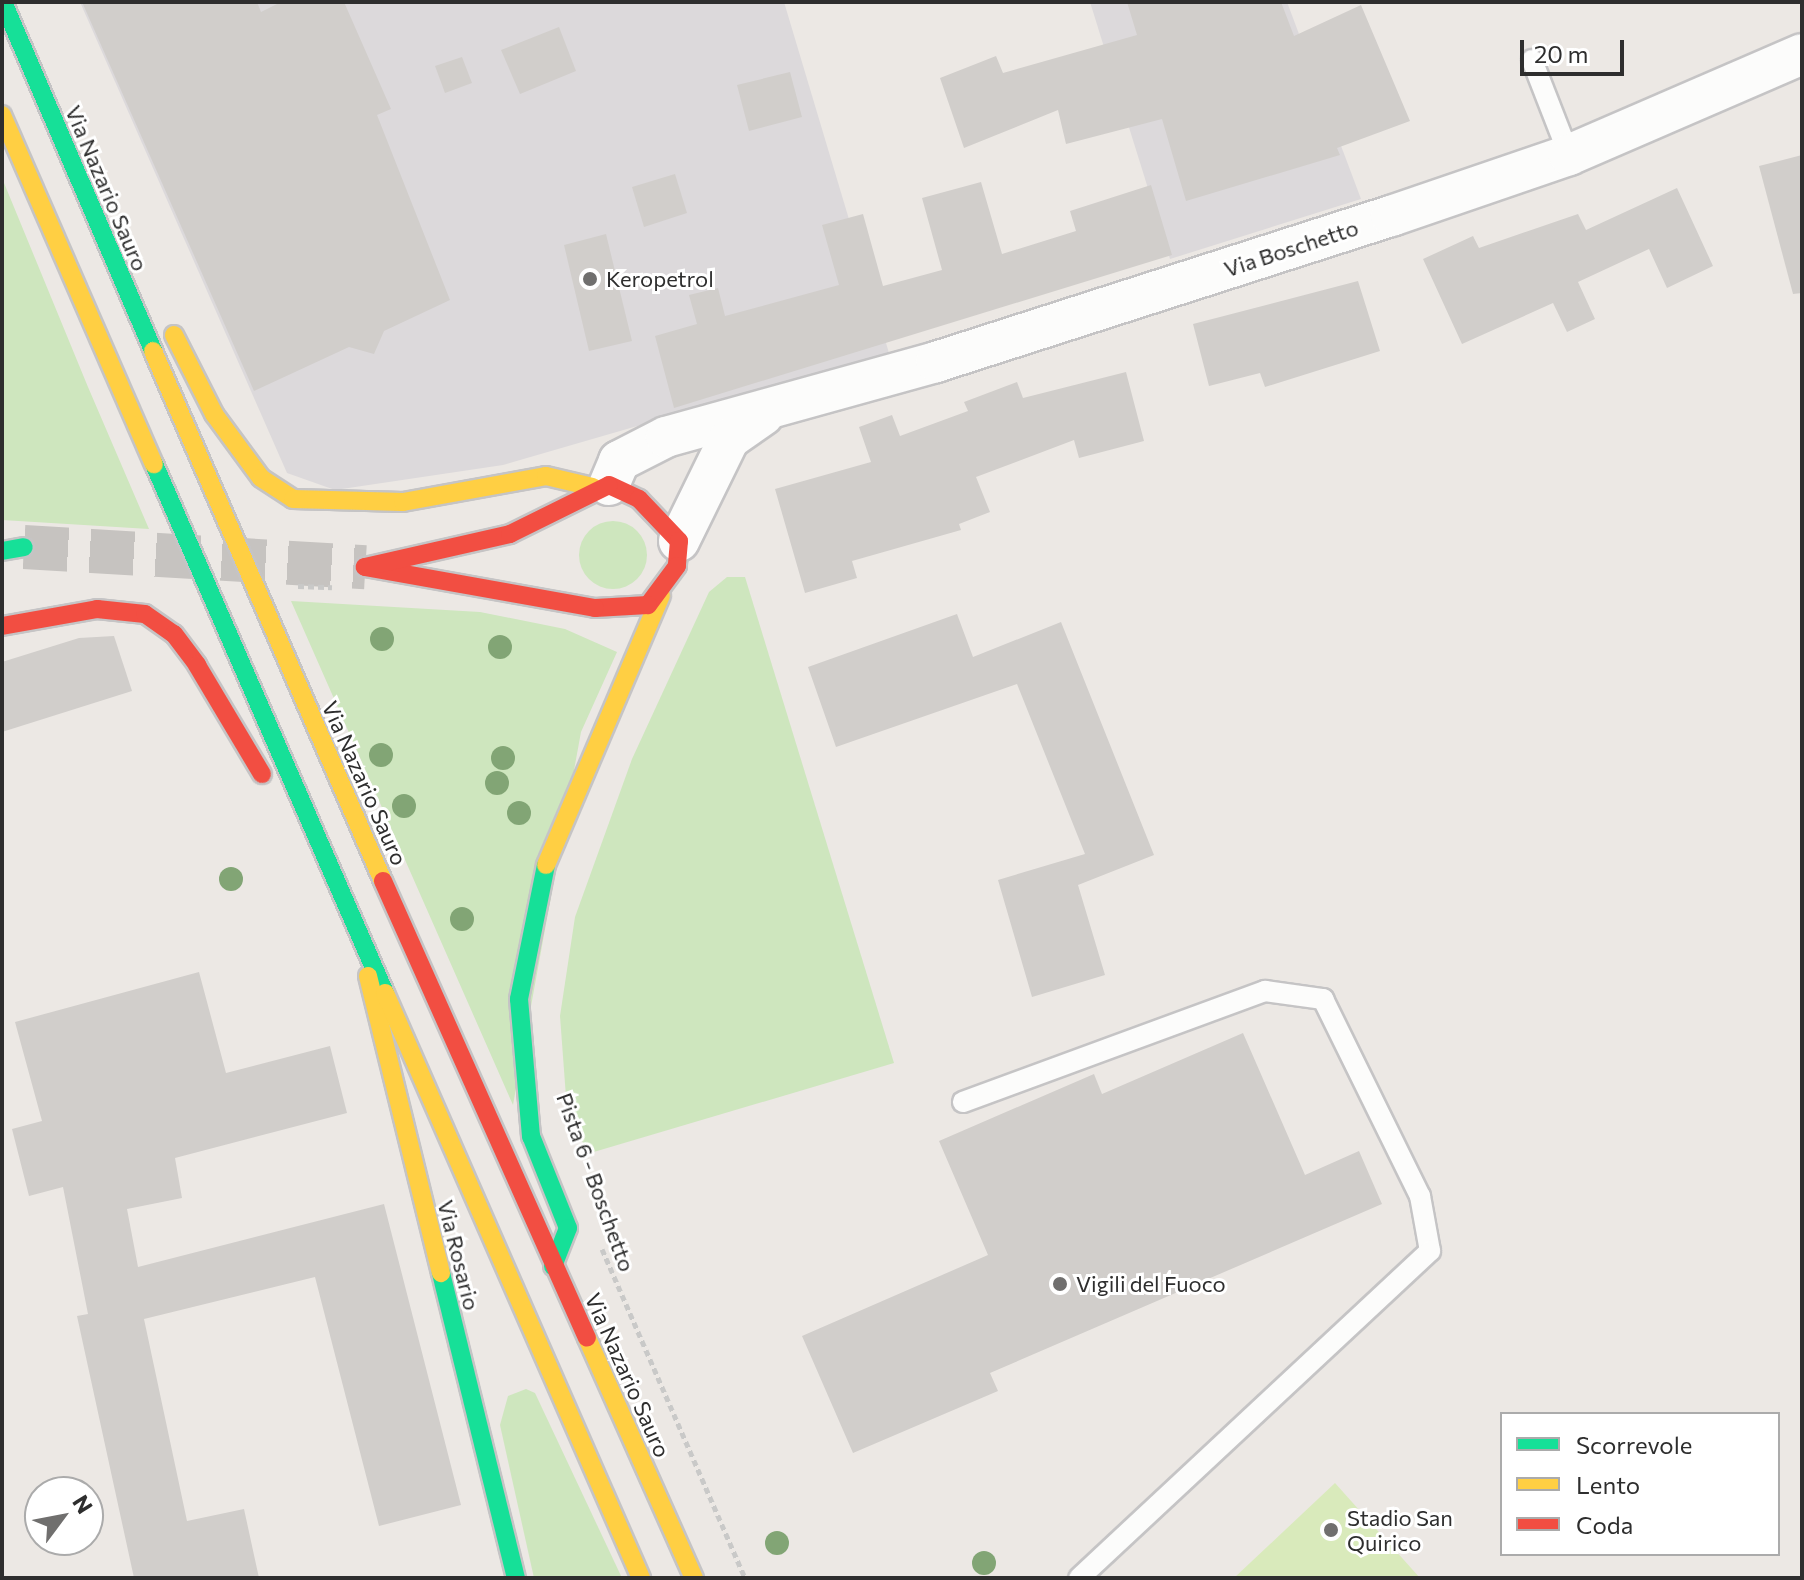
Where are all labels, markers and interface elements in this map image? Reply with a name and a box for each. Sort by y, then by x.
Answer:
scale bar [1524,24,1628,74]
text: 20 m [1534,39,1588,68]
street label: Via Nazario Sauro [60,101,154,275]
street label: Via Boschetto [1221,214,1361,282]
place label: Keropetrol [606,266,714,292]
marker: Keropetrol [581,270,599,288]
street label: Via Nazario Sauro [317,697,413,869]
street label: Pista 6 - Boschetto [551,1089,641,1275]
street label: Via Rosario [433,1197,485,1313]
place label: Vigili del Fuoco [1076,1271,1226,1297]
marker: Vigili del Fuoco [1051,1275,1069,1293]
street label: Via Nazario Sauro [580,1289,676,1461]
legend [1500,1412,1780,1556]
text: Scorrevole [1576,1430,1692,1459]
text: Lento [1576,1470,1640,1499]
north arrow [24,1476,104,1556]
text: N [67,1490,99,1518]
place label: Stadio San Quirico [1347,1504,1453,1556]
text: Coda [1576,1510,1633,1539]
marker: Stadio San Quirico [1322,1521,1340,1539]

